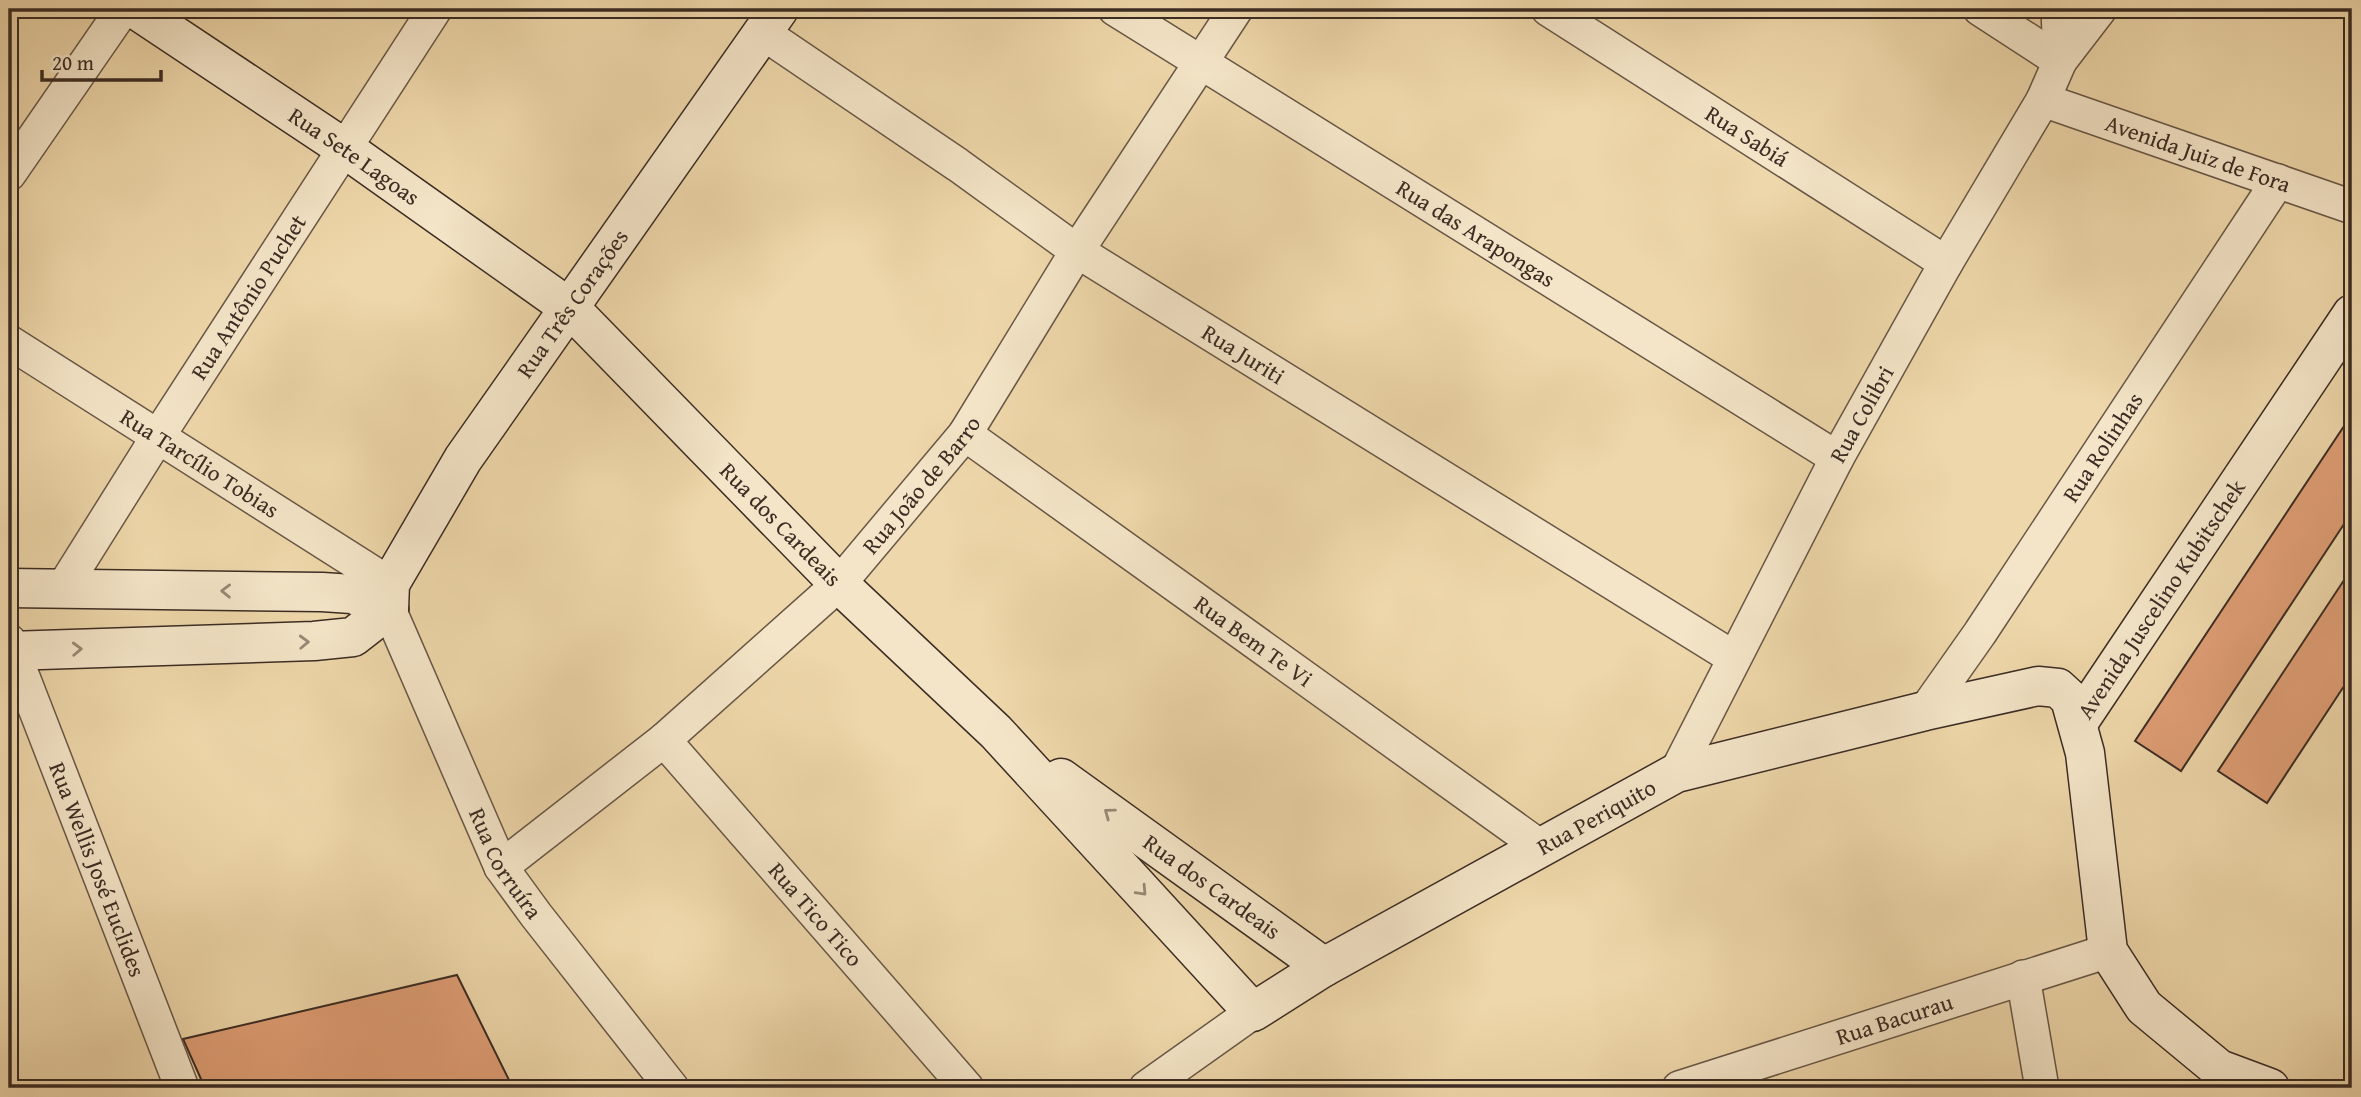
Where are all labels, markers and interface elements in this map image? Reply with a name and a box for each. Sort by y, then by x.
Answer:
scale bar [42,38,161,82]
text: 20 m [52,47,94,78]
street label: Rua Sabiá [1699,97,1795,175]
street label: Rua Sete Lagoas [282,99,427,213]
street label: Avenida Juiz de Fora [2101,106,2295,201]
street label: Rua das Arapongas [1390,171,1562,295]
street label: Rua Antônio Puchet [182,208,314,386]
street label: Rua Três Corações [508,222,636,384]
street label: Rua Juriti [1196,315,1291,392]
street label: Rua Colibri [1821,359,1902,469]
street label: Rua Rolinhas [2054,385,2150,508]
street label: Rua Tarcílio Tobias [114,400,286,526]
street label: Rua João de Barro [854,409,988,561]
street label: Rua dos Cardeais [713,454,850,594]
street label: Avenida Juscelino Kubitschek [2068,472,2253,725]
one-way arrow [220,583,231,598]
street label: Rua Bem Te Vi [1188,587,1320,694]
one-way arrow [299,634,310,649]
one-way arrow [72,642,83,657]
street label: Rua Wellis José Euclides [41,757,154,982]
street label: Rua Periquito [1530,770,1662,863]
street label: Rua Corruíra [461,802,551,926]
one-way arrow [1104,809,1117,821]
street label: Rua dos Cardeais [1137,825,1288,947]
street label: Rua Tico Tico [761,854,871,974]
one-way arrow [1134,883,1146,896]
street label: Rua Bacurau [1832,985,1957,1053]

